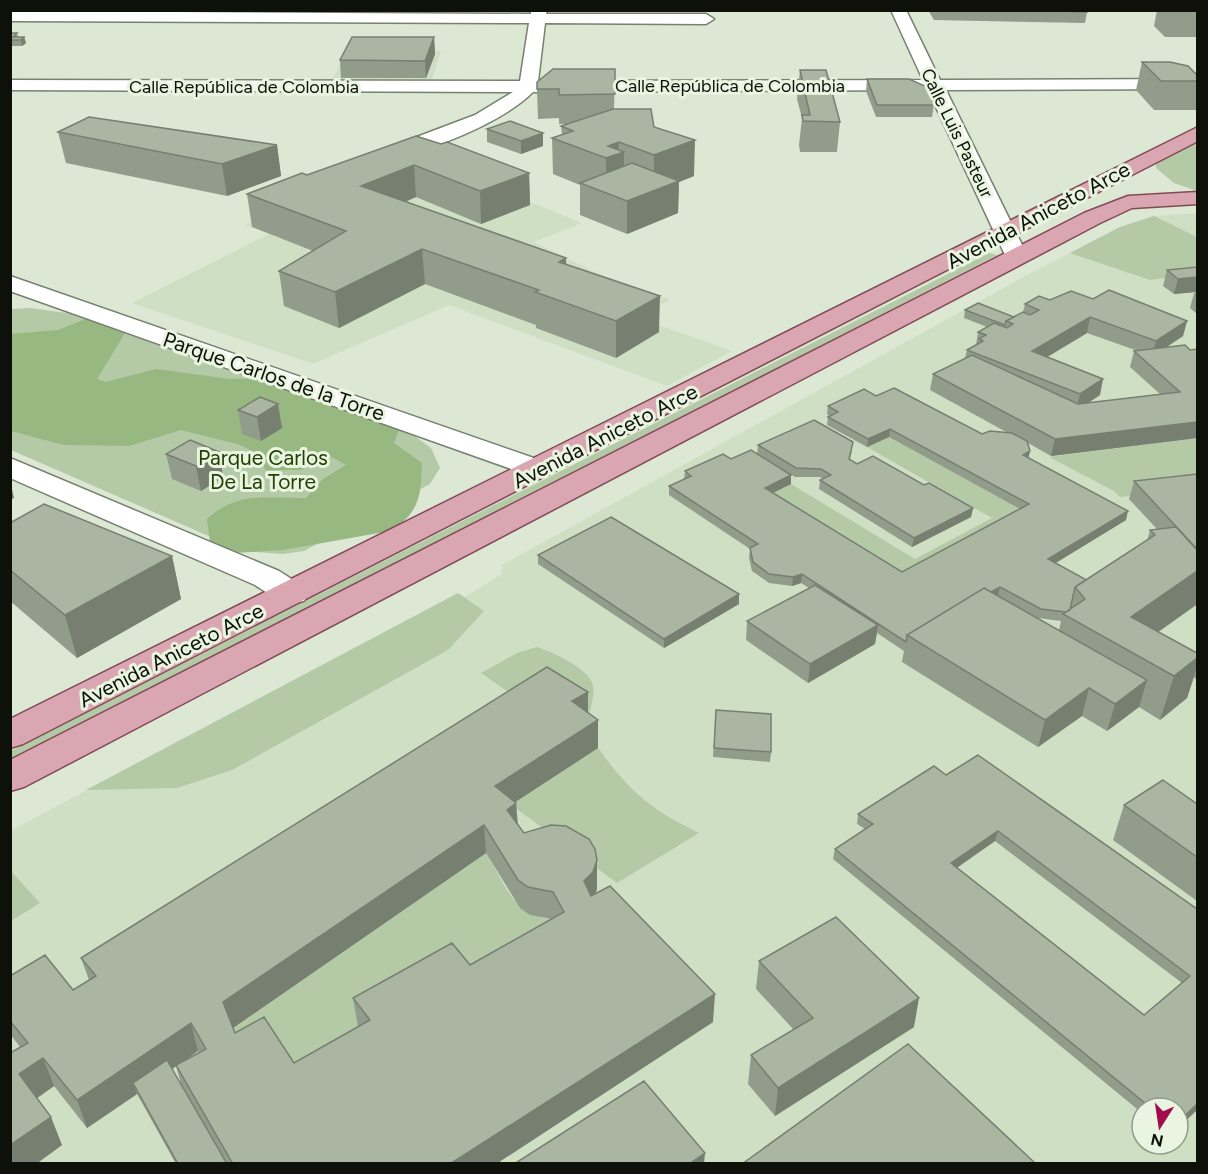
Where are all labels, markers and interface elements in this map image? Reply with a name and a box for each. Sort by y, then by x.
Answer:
street label: Calle Luis Pasteur [916,65,998,201]
street label: Calle República de Colombia [615,75,845,97]
street label: Calle República de Colombia [129,76,359,98]
street label: Avenida Aniceto Arce [942,156,1134,274]
street label: Parque Carlos de la Torre [160,326,388,426]
street label: Avenida Aniceto Arce [508,379,702,493]
park label: Parque Carlos De La Torre [198,445,328,494]
street label: Avenida Aniceto Arce [74,598,268,712]
north arrow [1130,1096,1190,1156]
text: N [1149,1130,1165,1151]

